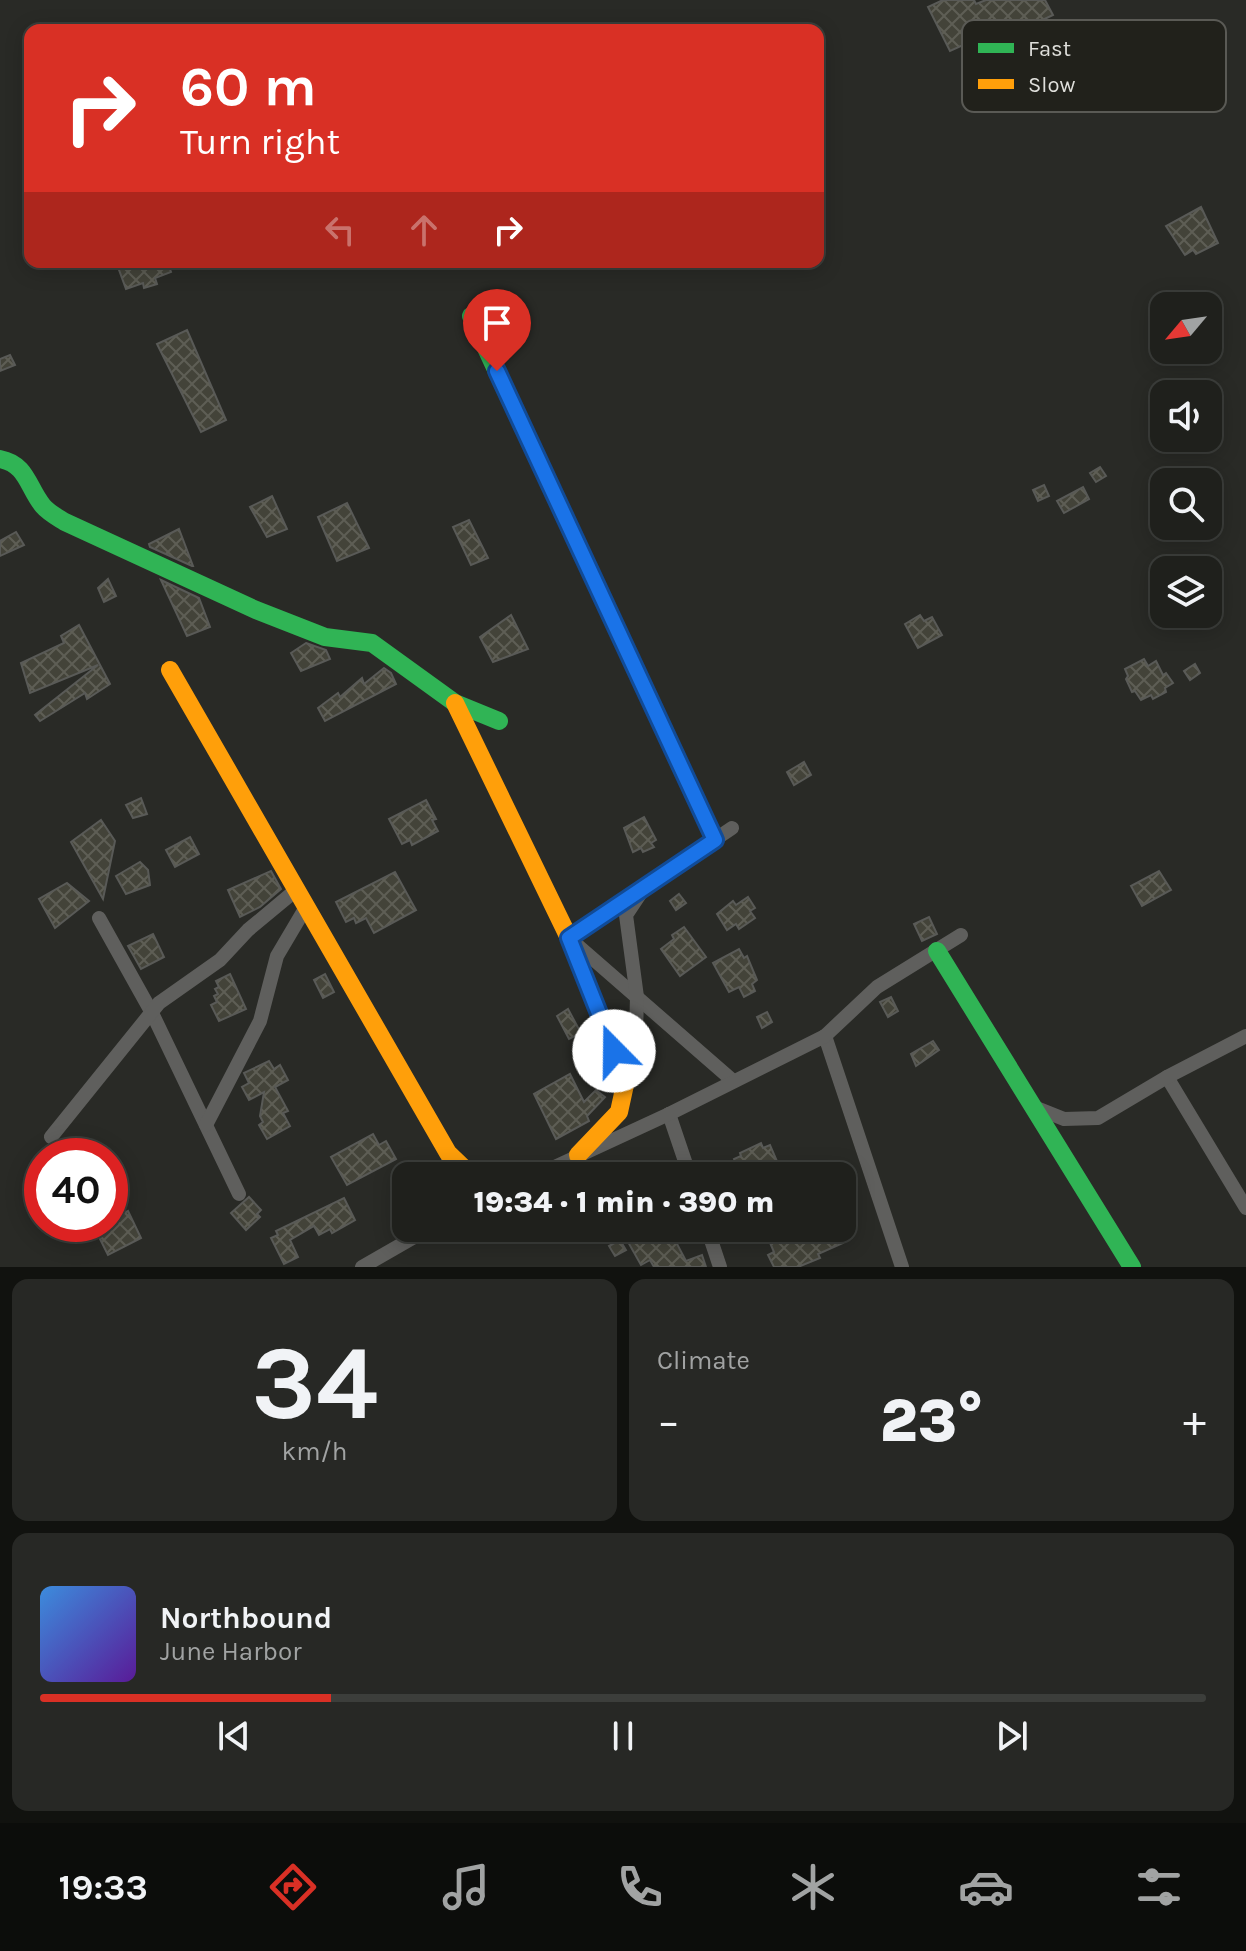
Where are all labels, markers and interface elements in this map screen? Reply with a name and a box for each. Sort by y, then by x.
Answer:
legend [962,20,1226,112]
text: Fast [1028,36,1071,62]
text: 60 m [180,54,317,119]
icon: right [48,56,152,160]
text: Slow [1028,72,1075,98]
text: Turn right [180,121,340,163]
icon: left [318,208,362,252]
icon: ahead [402,208,446,252]
icon: right [486,208,530,252]
pin [463,289,531,371]
north arrow [1150,292,1222,364]
map controls [1150,292,1222,628]
icon: arrive [475,301,519,345]
button: sound [1150,380,1222,452]
button: search [1150,468,1222,540]
button: layers [1150,556,1222,628]
position arrow [572,1009,656,1093]
speed limit sign: 40 [24,1138,128,1242]
text: 19:34 · 1 min · 390 m [474,1184,774,1220]
text: 34 [251,1323,378,1444]
text: Climate [657,1345,750,1376]
text: 23° [880,1386,983,1456]
text: − [657,1396,680,1447]
text: + [1183,1396,1206,1447]
text: km/h [282,1436,347,1467]
text: Northbound [160,1600,332,1636]
text: June Harbor [160,1636,302,1667]
icon: previous [212,1714,256,1758]
icon: pause [601,1714,645,1758]
icon: next [990,1714,1034,1758]
icon: directions [265,1859,321,1915]
icon: music [438,1859,494,1915]
icon: phone [612,1859,668,1915]
icon: climate [785,1859,841,1915]
icon: car [958,1859,1014,1915]
icon: filters [1131,1859,1187,1915]
text: 19:33 [59,1866,148,1908]

